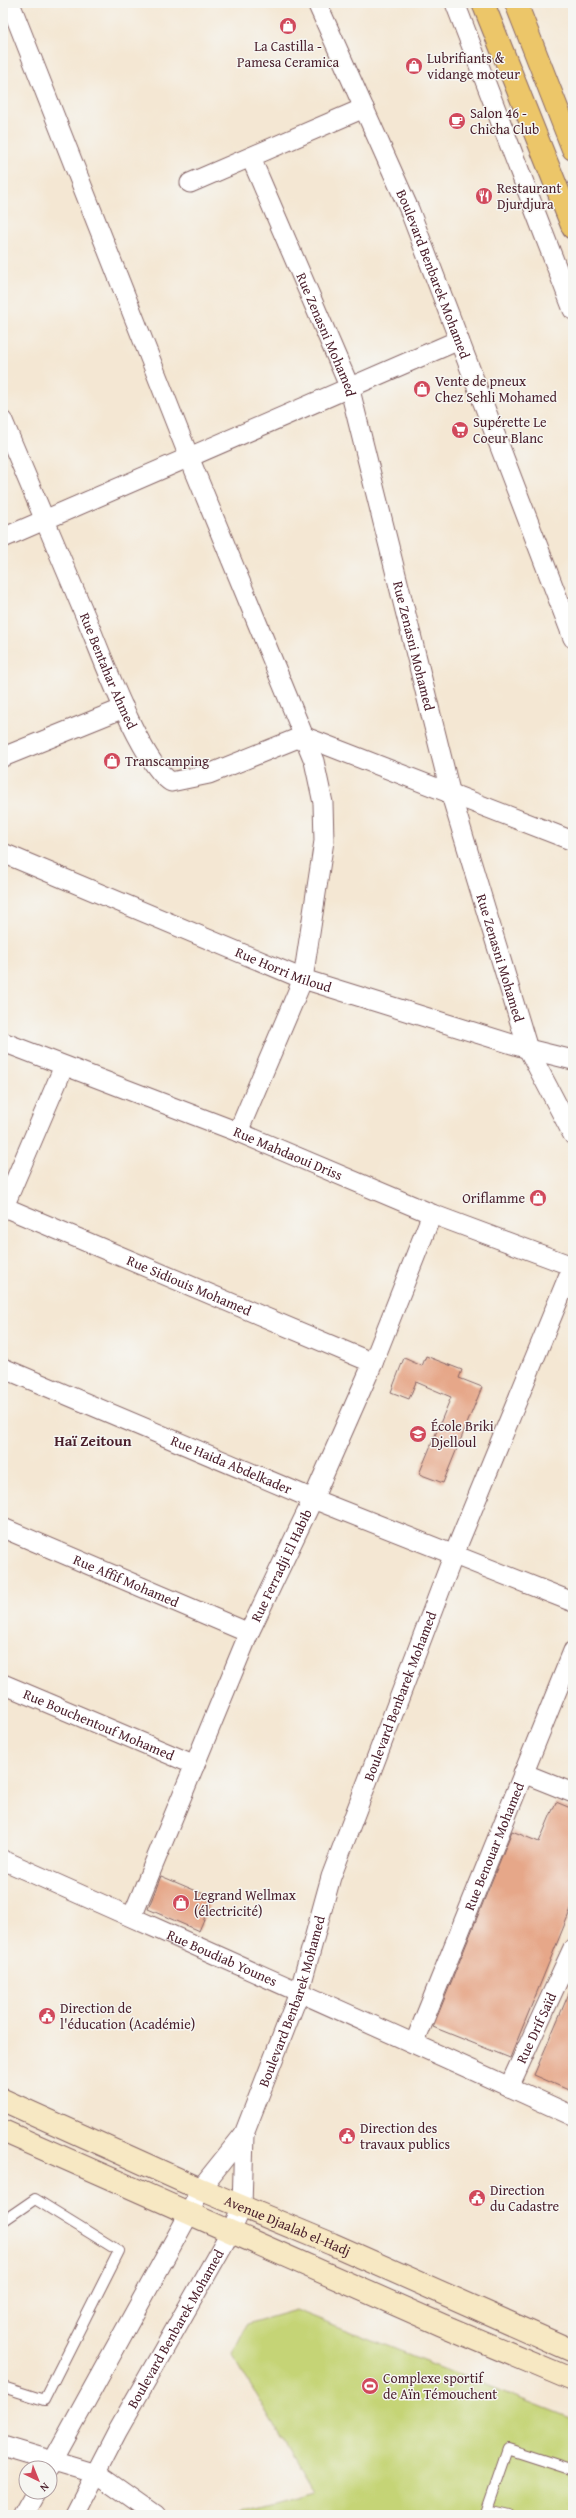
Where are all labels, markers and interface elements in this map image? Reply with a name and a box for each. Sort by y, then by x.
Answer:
shop icon: La Castilla - Pamesa Ceramica [278,16,298,36]
place label: La Castilla - Pamesa Ceramica [237,36,339,72]
place label: Lubrifiants & vidange moteur [427,48,520,84]
shop icon: Lubrifiants & vidange moteur [404,56,424,76]
place label: Salon 46 - Chicha Club [470,103,539,139]
cafe icon: Salon 46 - Chicha Club [447,111,467,131]
place label: Restaurant Djurdjura [497,178,561,214]
street label: Boulevard Benbarek Mohamed [391,186,475,362]
restaurant icon: Restaurant Djurdjura [474,186,494,206]
street label: Rue Zenasni Mohamed [291,269,361,399]
place label: Vente de pneux Chez Sehli Mohamed [435,371,558,407]
shop icon: Vente de pneux Chez Sehli Mohamed [412,379,432,399]
place label: Supérette Le Coeur Blanc [473,412,547,448]
supermarket icon: Supérette Le Coeur Blanc [450,420,470,440]
street label: Rue Zenasni Mohamed [388,579,440,713]
street label: Rue Bentahar Ahmed [75,609,142,733]
shop icon: Transcamping [102,751,122,771]
place label: Transcamping [125,751,209,771]
street label: Rue Zenasni Mohamed [472,891,529,1025]
street label: Rue Horri Miloud [232,942,335,997]
street label: Rue Mahdaoui Driss [231,1121,346,1185]
place label: Oriflamme [462,1188,525,1208]
shop icon: Oriflamme [528,1188,548,1208]
street label: Rue Sidiouis Mohamed [124,1250,255,1321]
place label: École Briki Djelloul [431,1416,494,1452]
school or university icon: École Briki Djelloul [408,1424,428,1444]
district label: Haï Zeitoun [54,1430,132,1451]
street label: Rue Haida Abdelkader [168,1430,295,1499]
street label: Rue Ferradji El Habib [246,1506,317,1625]
street label: Rue Affif Mohamed [70,1549,183,1612]
street label: Boulevard Benbarek Mohamed [359,1608,441,1784]
street label: Rue Bouchentouf Mohamed [20,1684,178,1765]
street label: Rue Benouar Mohamed [459,1779,529,1913]
place label: Legrand Wellmax (électricité) [194,1885,297,1921]
shop icon: Legrand Wellmax (électricité) [171,1893,191,1913]
street label: Boulevard Benbarek Mohamed [253,1913,330,2090]
street label: Rue Boudiab Younes [164,1924,280,1991]
street label: Rue Drif Saïd [511,1989,561,2067]
place label: Direction de l'éducation (Académie) [60,1998,195,2034]
public building icon: Direction de l'éducation (Académie) [37,2006,57,2026]
place label: Direction des travaux publics [360,2118,450,2154]
public building icon: Direction des travaux publics [337,2126,357,2146]
place label: Direction du Cadastre [490,2180,560,2216]
public building icon: Direction du Cadastre [467,2188,487,2208]
street label: Avenue Djaalab el-Hadj [221,2190,354,2261]
street label: Boulevard Benbarek Mohamed [122,2245,229,2412]
place label: Complexe sportif de Aïn Témouchent [383,2368,497,2404]
sports icon: Complexe sportif de Aïn Témouchent [360,2376,380,2396]
north arrow [18,2460,58,2500]
text: N [36,2479,53,2496]

